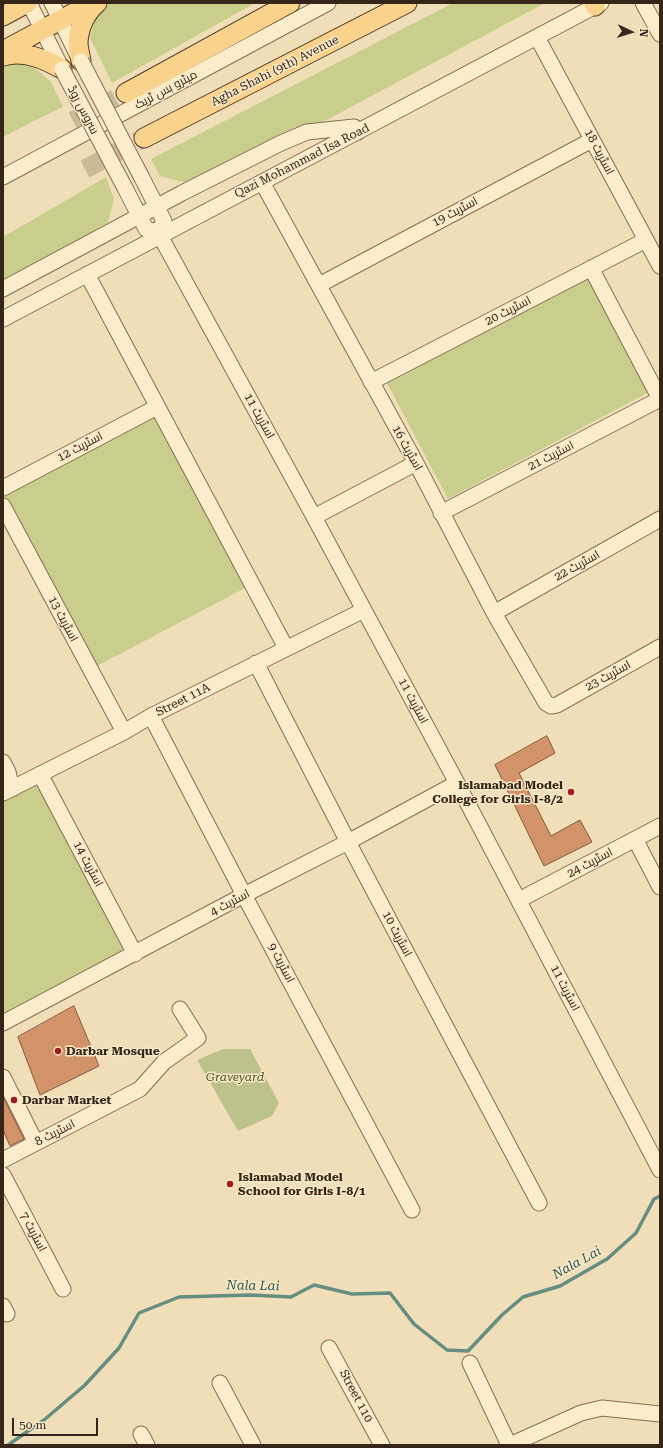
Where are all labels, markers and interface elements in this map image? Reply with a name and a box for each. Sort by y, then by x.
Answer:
north arrow [611,12,651,52]
text: N [637,28,650,38]
street label: Agha Shahi (9th) Avenue [209,32,341,110]
street label: میٹرو بس ٹریک [132,67,200,113]
street label: سروس روڈ [64,83,102,137]
street label: Qazi Mohammad Isa Road [232,121,372,201]
street label: اسٹریٹ 18 [581,127,617,177]
street label: اسٹریٹ 19 [430,194,480,230]
street label: اسٹریٹ 20 [483,293,533,329]
street label: اسٹریٹ 11 [241,391,277,441]
street label: اسٹریٹ 16 [389,423,425,473]
street label: اسٹریٹ 12 [55,429,105,465]
street label: اسٹریٹ 21 [526,438,576,474]
street label: اسٹریٹ 22 [552,548,602,584]
street label: اسٹریٹ 13 [45,594,81,644]
street label: اسٹریٹ 23 [583,658,633,694]
street label: اسٹریٹ 11 [395,676,431,726]
street label: Street 11A [153,680,213,720]
place label: Islamabad Model College for Girls I-8/2 [432,778,563,806]
marker: Islamabad Model College for Girls I-8/2 [566,787,576,797]
street label: اسٹریٹ 14 [70,839,106,889]
street label: اسٹریٹ 24 [565,845,615,881]
street label: اسٹریٹ 4 [208,887,252,919]
street label: اسٹریٹ 10 [379,909,415,959]
street label: اسٹریٹ 9 [265,941,297,985]
street label: اسٹریٹ 11 [547,963,583,1013]
place label: Darbar Mosque [66,1044,160,1058]
marker: Darbar Mosque [53,1046,63,1056]
park label: Graveyard [206,1070,264,1084]
place label: Darbar Market [22,1093,111,1107]
marker: Darbar Market [9,1095,19,1105]
street label: اسٹریٹ 8 [33,1117,77,1149]
place label: Islamabad Model School for Girls I-8/1 [238,1170,366,1198]
marker: Islamabad Model School for Girls I-8/1 [225,1179,235,1189]
street label: اسٹریٹ 7 [17,1210,49,1254]
water label: Nala Lai [550,1243,604,1283]
water label: Nala Lai [226,1278,280,1294]
street label: Street 110 [336,1367,376,1425]
scale bar [14,1410,100,1436]
text: 50 m [19,1418,46,1432]

